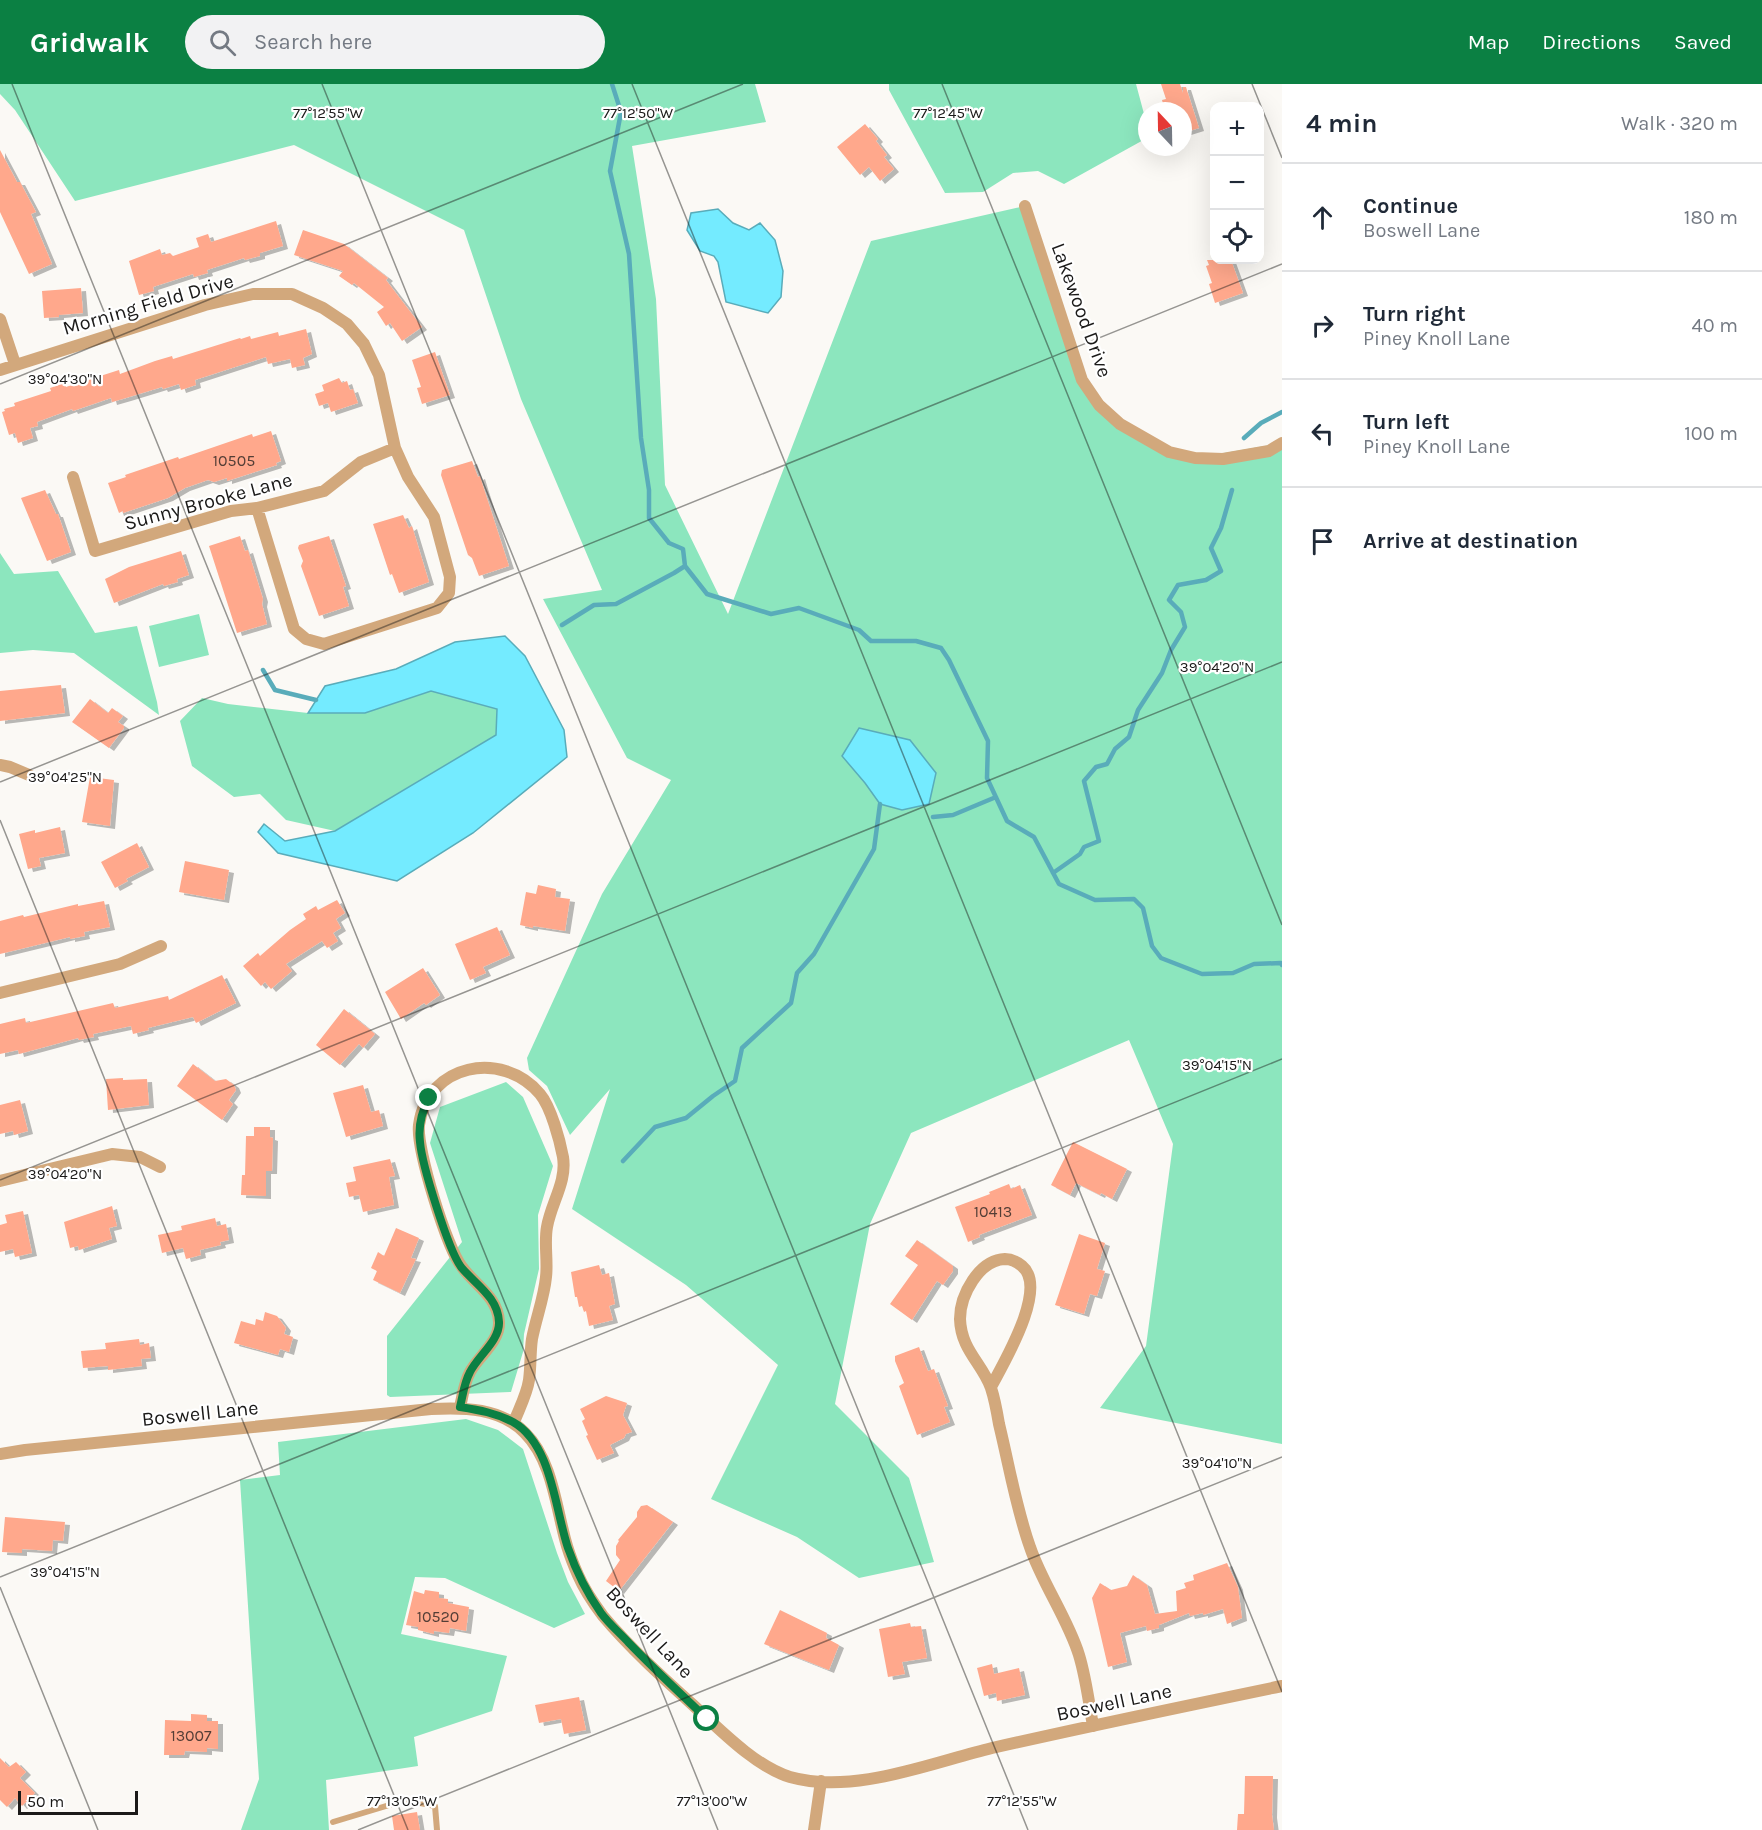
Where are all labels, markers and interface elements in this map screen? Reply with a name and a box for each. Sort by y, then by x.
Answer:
search box [185,15,605,69]
text: Gridwalk [30,26,149,59]
icon: search [206,26,239,59]
text: Search here [254,29,372,55]
text: Map [1468,30,1509,54]
text: Directions [1542,30,1641,54]
text: Saved [1674,30,1732,54]
north arrow [1138,102,1192,156]
map controls [1210,102,1264,264]
button: + [1210,102,1264,156]
text: 77°12'55"W [293,104,363,122]
text: 77°12'50"W [603,104,674,122]
text: 77°12'45"W [913,104,983,122]
text: 4 min [1306,108,1377,139]
text: Walk · 320 m [1621,112,1738,135]
button: − [1210,156,1264,210]
text: Continue [1363,193,1458,219]
icon: ahead [1306,201,1339,234]
text: 180 m [1684,206,1738,229]
button: locate [1210,210,1264,264]
text: Boswell Lane [1363,219,1480,242]
street label: Lakewood Drive [1047,240,1117,381]
street label: Morning Field Drive [60,269,236,340]
text: Turn right [1363,301,1466,327]
icon: right [1306,309,1339,342]
text: 40 m [1692,314,1738,337]
text: Piney Knoll Lane [1363,327,1510,350]
text: 39°04'30"N [28,370,102,388]
text: Turn left [1363,409,1450,435]
icon: left [1306,417,1339,450]
text: 100 m [1684,422,1738,445]
text: Piney Knoll Lane [1363,435,1510,458]
house number: 10505 [213,451,255,470]
street label: Sunny Brooke Lane [122,468,295,535]
icon: arrive [1306,525,1339,558]
text: Arrive at destination [1363,528,1578,554]
text: 39°04'20"N [1180,658,1254,676]
text: 39°04'25"N [28,768,102,786]
text: 39°04'15"N [1182,1056,1252,1074]
route end [415,1084,441,1110]
text: 39°04'20"N [28,1165,102,1183]
house number: 10413 [974,1202,1012,1221]
street label: Boswell Lane [141,1396,260,1431]
text: 39°04'10"N [1182,1454,1252,1472]
text: 39°04'15"N [30,1563,100,1581]
street label: Boswell Lane [601,1582,698,1683]
house number: 10520 [417,1607,459,1626]
street label: Boswell Lane [1054,1679,1174,1726]
route start [693,1705,719,1731]
house number: 13007 [170,1726,212,1745]
scale bar [18,1788,138,1816]
text: 50 m [27,1792,64,1811]
text: 77°13'05"W [367,1792,438,1810]
text: 77°13'00"W [677,1792,748,1810]
text: 77°12'55"W [987,1792,1057,1810]

